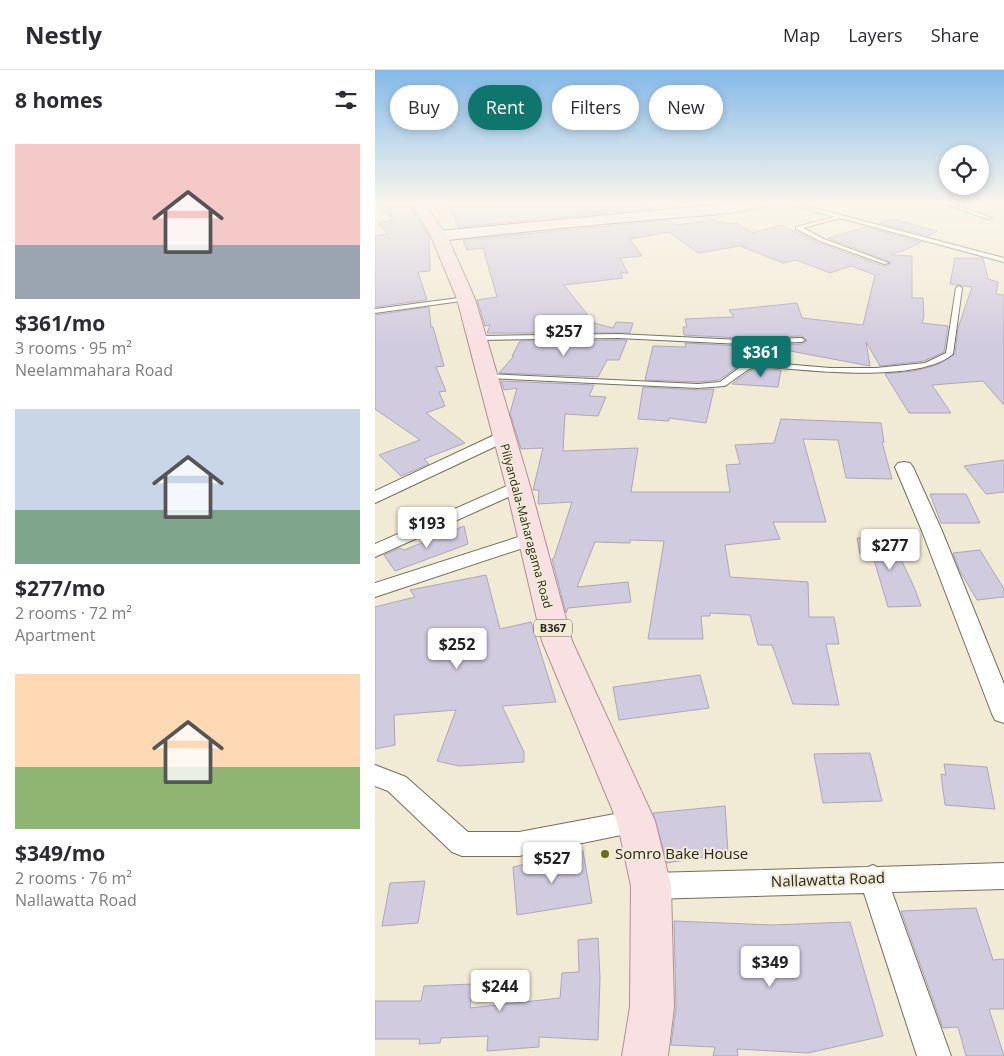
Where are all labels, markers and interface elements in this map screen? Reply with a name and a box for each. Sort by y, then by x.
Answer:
text: Nestly [25,18,102,51]
text: Map [783,23,820,47]
text: Layers [848,23,903,47]
text: Share [931,23,979,47]
chip: Buy [390,85,458,130]
chip: Rent [468,85,542,130]
chip: Filters [552,85,639,130]
chip: New [649,85,723,130]
text: 8 homes [15,86,103,114]
icon: filters [332,86,360,114]
map controls [939,145,989,195]
button: locate [939,145,989,195]
icon: home [143,177,233,267]
text: $361/mo [15,309,105,337]
pin: $257 [534,314,594,357]
text: $257 [546,320,582,342]
pin: $361 [731,336,791,378]
text: 3 rooms · 95 m² [15,337,132,359]
text: $361 [743,341,779,363]
text: Neelammahara Road [15,359,173,381]
icon: home [143,442,233,532]
street label: Piliyandala-Maharagama Road [496,442,557,610]
pin: $193 [397,506,457,549]
text: $193 [409,512,445,534]
pin: $277 [860,528,920,571]
text: $277 [872,534,908,556]
text: $277/mo [15,574,105,602]
text: 2 rooms · 72 m² [15,602,132,624]
road number: B367 [534,620,572,636]
text: Apartment [15,624,95,646]
pin: $252 [427,628,487,670]
text: $252 [439,633,475,655]
icon: home [143,707,233,797]
text: $349/mo [15,839,105,867]
pin: $527 [522,842,582,884]
place label: Somro Bake House [615,843,748,863]
text: $527 [534,847,570,869]
marker: Somro Bake House [599,848,611,860]
text: 2 rooms · 76 m² [15,867,132,889]
street label: Nallawatta Road [771,867,885,891]
text: Nallawatta Road [15,889,137,911]
pin: $349 [740,946,800,988]
text: $349 [752,951,788,973]
pin: $244 [470,970,530,1012]
text: $244 [482,975,518,997]

